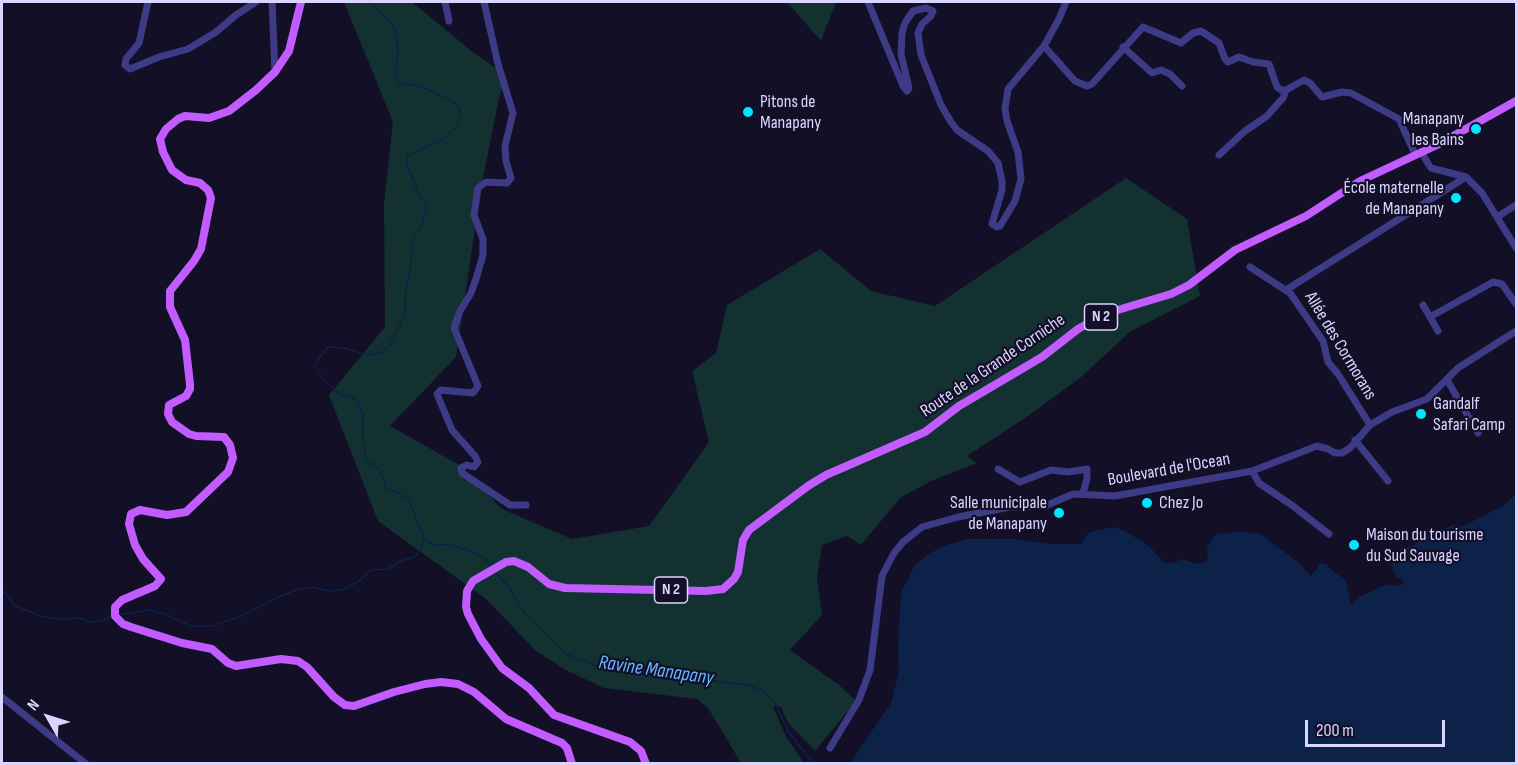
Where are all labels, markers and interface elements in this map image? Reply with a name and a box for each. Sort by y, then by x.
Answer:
place label: Pitons de Manapany [760,91,821,134]
marker: Pitons de Manapany [741,105,755,119]
place label: Manapany les Bains [1403,108,1464,150]
marker: Manapany les Bains [1469,122,1483,136]
place label: École maternelle de Manapany [1344,177,1444,219]
marker: École maternelle de Manapany [1449,191,1463,205]
street label: Allée des Cormorans [1299,288,1381,404]
road number: N 2 [1084,304,1118,330]
street label: Route de la Grande Corniche [917,310,1069,422]
place label: Gandalf Safari Camp [1433,393,1505,436]
marker: Gandalf Safari Camp [1414,407,1428,421]
street label: Boulevard de l'Ocean [1106,449,1232,491]
place label: Salle municipale de Manapany [950,492,1047,534]
place label: Chez Jo [1159,492,1203,514]
marker: Chez Jo [1140,496,1154,510]
marker: Salle municipale de Manapany [1052,506,1066,520]
place label: Maison du tourisme du Sud Sauvage [1366,524,1483,566]
marker: Maison du tourisme du Sud Sauvage [1347,538,1361,552]
road number: N 2 [654,577,688,603]
water label: Ravine Manapany [597,651,715,691]
north arrow [18,687,78,747]
text: N [24,696,44,715]
scale bar [1308,708,1448,746]
text: 200 m [1316,720,1354,741]

